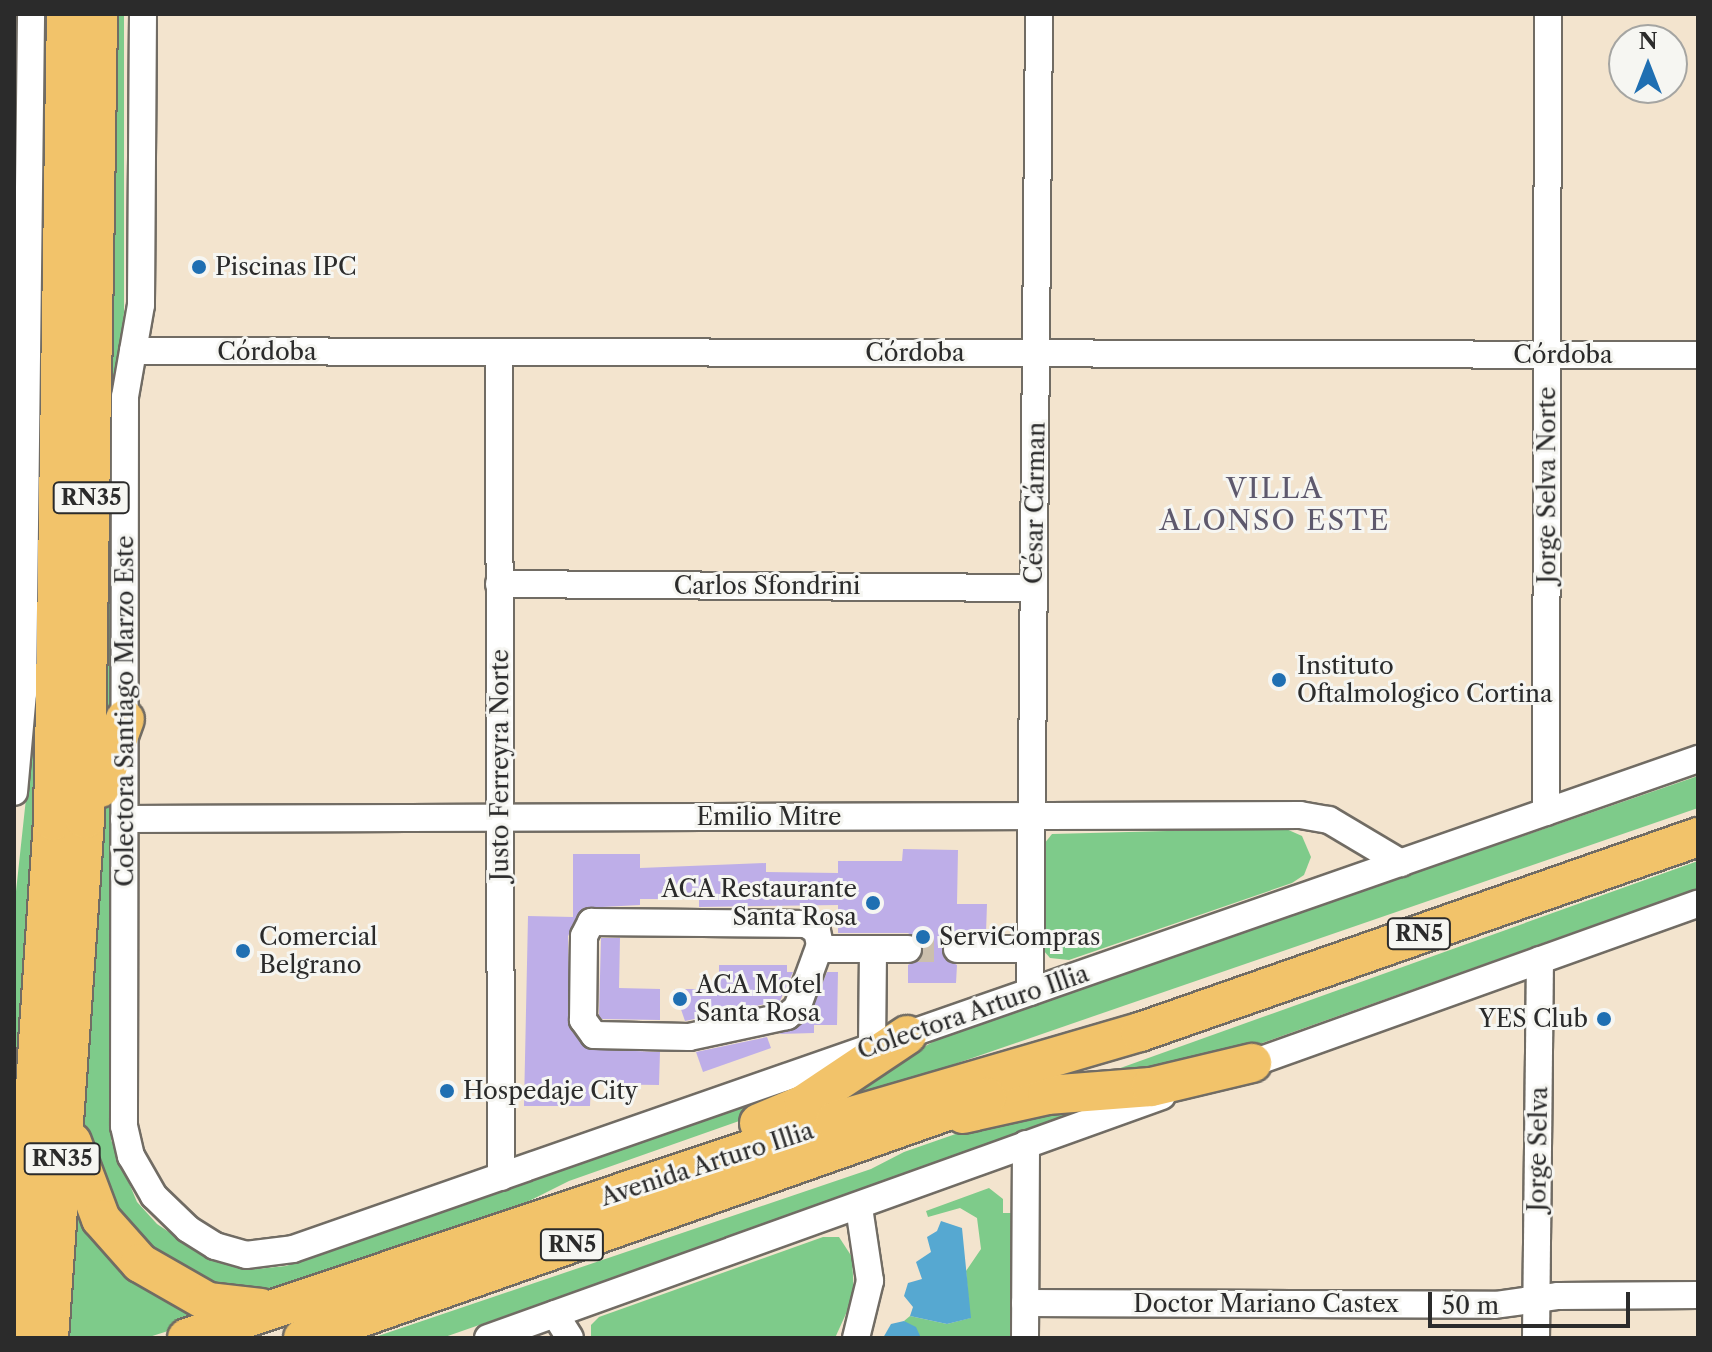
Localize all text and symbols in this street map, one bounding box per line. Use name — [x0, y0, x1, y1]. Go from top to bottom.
north arrow — [1608, 24, 1688, 104]
text: N — [1638, 28, 1658, 55]
place label: Piscinas IPC — [215, 253, 356, 281]
marker: Piscinas IPC — [190, 258, 208, 276]
street label: Córdoba — [217, 338, 317, 366]
street label: Córdoba — [865, 339, 965, 367]
street label: Córdoba — [1513, 341, 1613, 369]
street label: Jorge Selva Norte — [1533, 386, 1561, 584]
street label: César Cárman — [1019, 421, 1051, 585]
district label: VILLA ALONSO ESTE — [1159, 471, 1391, 537]
road number: RN35 — [51, 480, 131, 516]
street label: Colectora Santiago Marzo Este — [111, 535, 139, 887]
street label: Carlos Sfondrini — [674, 572, 860, 600]
street label: Justo Ferreyra Norte — [486, 649, 514, 881]
place label: Instituto Oftalmologico Cortina — [1297, 652, 1553, 708]
marker: Instituto Oftalmologico Cortina — [1268, 669, 1290, 691]
street label: Emilio Mitre — [697, 803, 841, 831]
place label: ACA Restaurante Santa Rosa — [661, 875, 857, 931]
marker: ACA Restaurante Santa Rosa — [864, 894, 882, 912]
road number: RN5 — [1385, 916, 1453, 952]
place label: Comercial Belgrano — [259, 923, 377, 979]
place label: ServiCompras — [939, 923, 1100, 951]
marker: ServiCompras — [914, 928, 932, 946]
marker: Comercial Belgrano — [234, 942, 252, 960]
street label: Colectora Arturo Illia — [853, 959, 1093, 1065]
place label: ACA Motel Santa Rosa — [696, 971, 823, 1027]
marker: ACA Motel Santa Rosa — [671, 990, 689, 1008]
place label: YES Club — [1479, 1005, 1588, 1033]
marker: YES Club — [1595, 1010, 1613, 1028]
place label: Hospedaje City — [463, 1077, 638, 1105]
marker: Hospedaje City — [438, 1082, 456, 1100]
street label: Jorge Selva — [1523, 1086, 1553, 1212]
street label: Avenida Arturo Illia — [596, 1116, 818, 1212]
road number: RN35 — [22, 1141, 102, 1177]
road number: RN5 — [538, 1227, 606, 1263]
scale bar — [1432, 1276, 1634, 1326]
street label: Doctor Mariano Castex — [1133, 1290, 1399, 1318]
text: 50 m — [1442, 1291, 1499, 1320]

